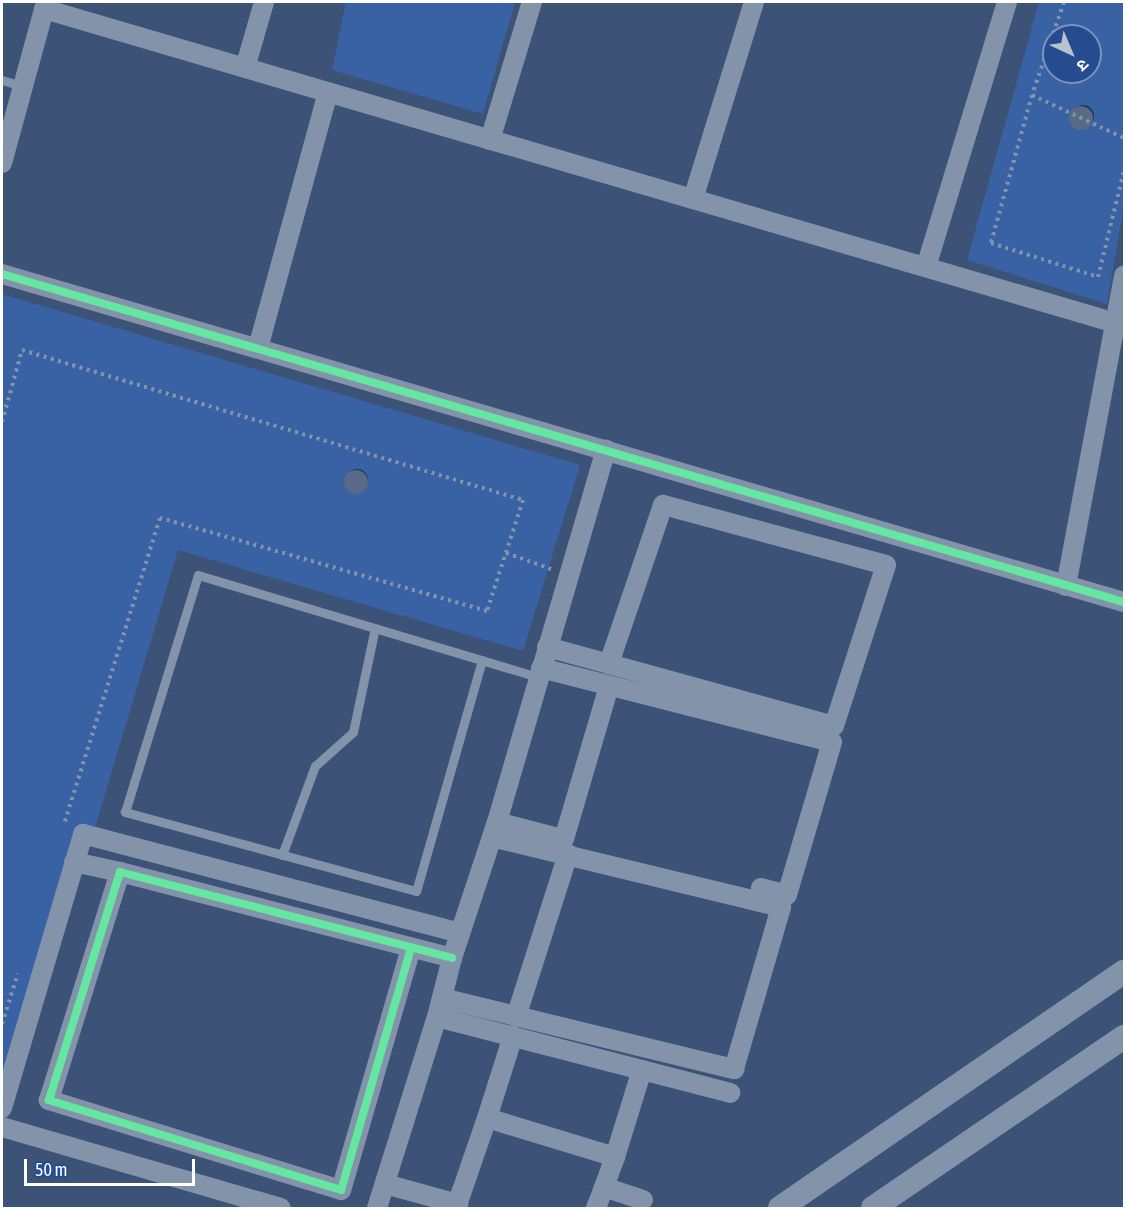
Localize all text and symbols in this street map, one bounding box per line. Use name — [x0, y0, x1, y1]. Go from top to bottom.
north arrow — [1042, 24, 1102, 84]
text: उ — [1073, 56, 1093, 75]
scale bar — [27, 1147, 198, 1185]
text: 50 m — [35, 1159, 67, 1180]

